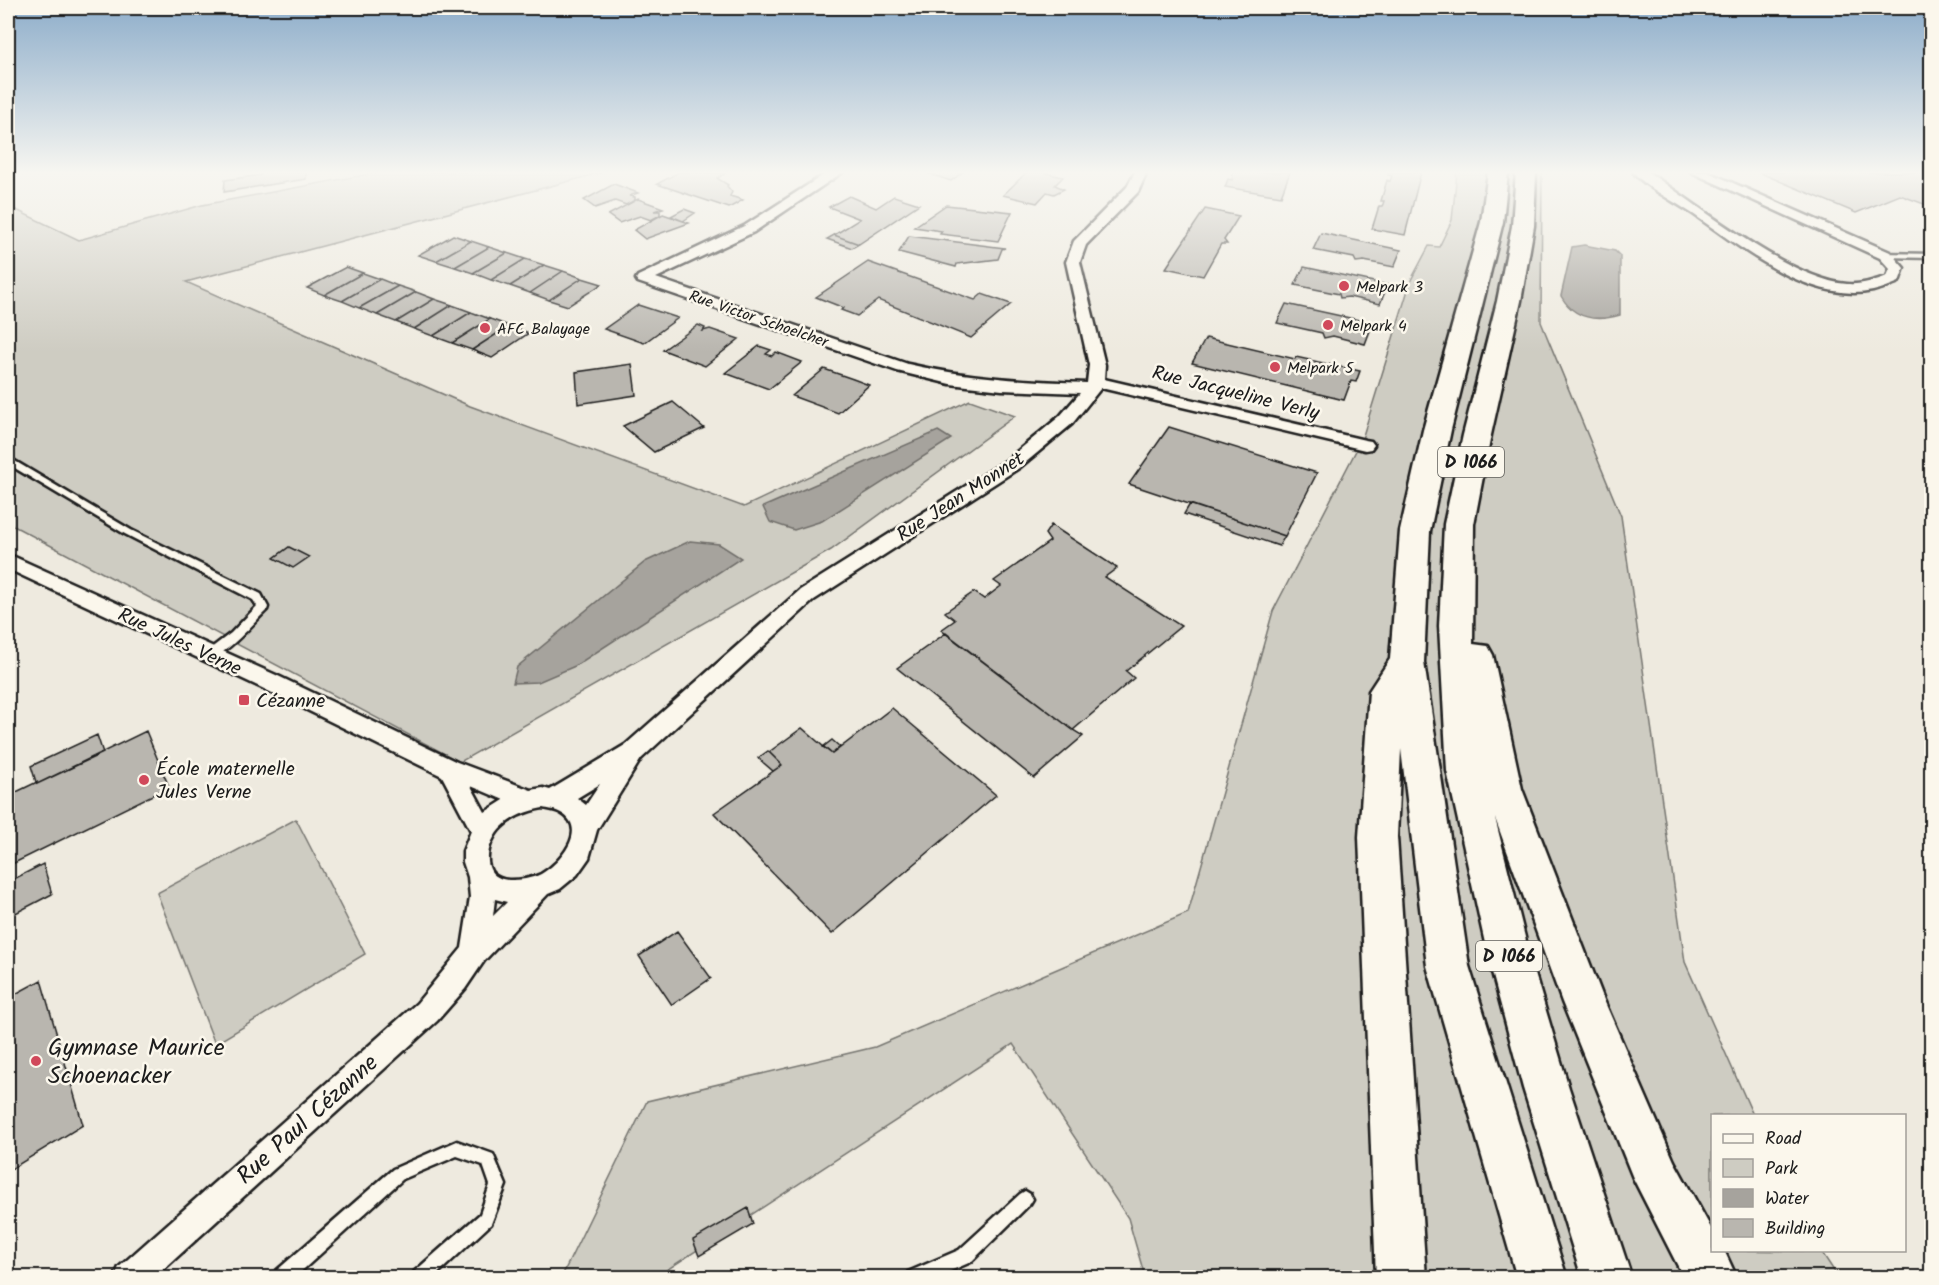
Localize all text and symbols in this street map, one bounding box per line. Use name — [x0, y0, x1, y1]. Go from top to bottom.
place label: Melpark 3 — [1356, 275, 1423, 300]
marker: Melpark 3 — [1337, 279, 1351, 293]
street label: Rue Victor Schoelcher — [685, 284, 833, 356]
place label: Melpark 4 — [1340, 314, 1407, 339]
place label: AFC Balayage — [497, 317, 590, 342]
marker: Melpark 4 — [1321, 318, 1335, 332]
marker: AFC Balayage — [478, 321, 492, 335]
place label: Melpark 5 — [1287, 356, 1355, 381]
street label: Rue Jacqueline Verly — [1148, 358, 1323, 430]
marker: Melpark 5 — [1268, 360, 1282, 374]
street label: Rue Jean Monnet — [890, 444, 1032, 551]
road number: D 1066 — [1438, 447, 1504, 477]
street label: Rue Jules Verne — [112, 600, 246, 686]
place label: Cézanne — [256, 686, 325, 718]
marker: Cézanne — [237, 693, 251, 707]
place label: École maternelle Jules Verne — [156, 754, 295, 809]
marker: École maternelle Jules Verne — [137, 773, 151, 787]
road number: D 1066 — [1476, 941, 1542, 971]
place label: Gymnase Maurice Schoenacker — [48, 1029, 225, 1096]
street label: Rue Paul Cézanne — [228, 1045, 388, 1195]
marker: Gymnase Maurice Schoenacker — [29, 1054, 43, 1068]
legend — [1711, 1114, 1906, 1252]
text: Road — [1765, 1125, 1802, 1154]
text: Park — [1765, 1155, 1798, 1184]
text: Water — [1765, 1185, 1810, 1214]
text: Building — [1765, 1215, 1825, 1244]

